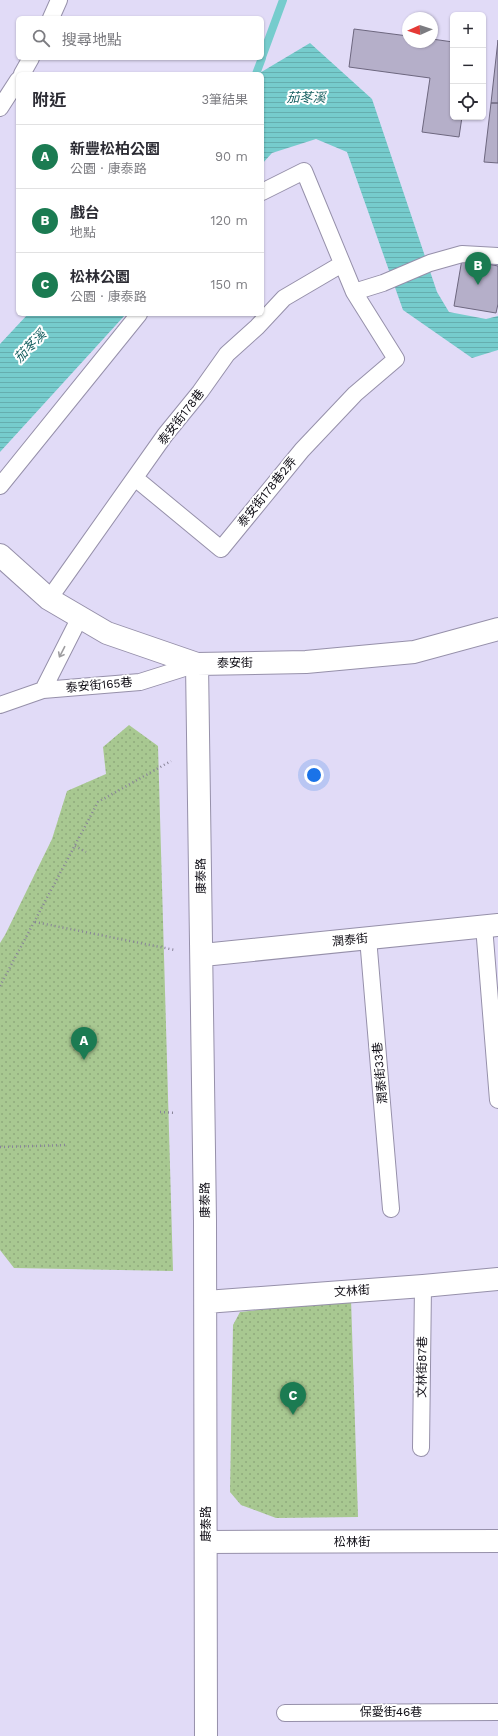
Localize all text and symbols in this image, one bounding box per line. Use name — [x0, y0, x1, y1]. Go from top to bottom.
north arrow — [402, 12, 438, 48]
map controls — [450, 12, 486, 120]
button: + — [450, 12, 486, 48]
search box — [16, 16, 264, 60]
icon: search — [30, 27, 52, 49]
text: 搜尋地點 — [62, 31, 122, 49]
button: − — [450, 48, 486, 84]
button: locate — [450, 84, 486, 120]
text: 附近 — [32, 90, 66, 110]
water label: 茄苳溪 — [286, 90, 327, 105]
text: 3筆結果 — [201, 92, 248, 107]
text: 新豐松柏公園 — [70, 140, 160, 158]
text: A — [41, 149, 49, 164]
text: 90 m — [215, 149, 248, 164]
text: 公園 · 康泰路 — [70, 161, 147, 176]
text: 戲台 — [70, 204, 100, 222]
text: B — [41, 213, 49, 228]
text: 120 m — [210, 213, 248, 228]
text: 地點 — [70, 225, 96, 240]
pin: B — [465, 252, 491, 285]
text: 松林公園 — [70, 268, 130, 286]
text: C — [41, 277, 49, 292]
text: 150 m — [210, 277, 248, 292]
text: 公園 · 康泰路 — [70, 289, 147, 304]
water label: 茄苳溪 — [11, 325, 50, 365]
street label: 泰安街178巷 — [155, 386, 207, 448]
street label: 泰安街178巷2弄 — [235, 454, 299, 530]
one-way arrow — [58, 646, 65, 658]
street label: 泰安街 — [217, 656, 253, 670]
street label: 泰安街165巷 — [65, 675, 133, 695]
your location — [304, 765, 324, 785]
street label: 康泰路 — [194, 858, 208, 894]
street label: 潤泰街 — [331, 931, 369, 949]
pin: A — [71, 1027, 97, 1060]
street label: 潤泰街33巷 — [370, 1042, 390, 1104]
street label: 康泰路 — [198, 1182, 212, 1218]
street label: 文林街 — [334, 1283, 370, 1299]
street label: 文林街87巷 — [414, 1336, 430, 1398]
pin: C — [280, 1382, 306, 1415]
street label: 康泰路 — [199, 1506, 213, 1542]
street label: 松林街 — [334, 1535, 370, 1549]
street label: 保愛街46巷 — [360, 1705, 422, 1719]

